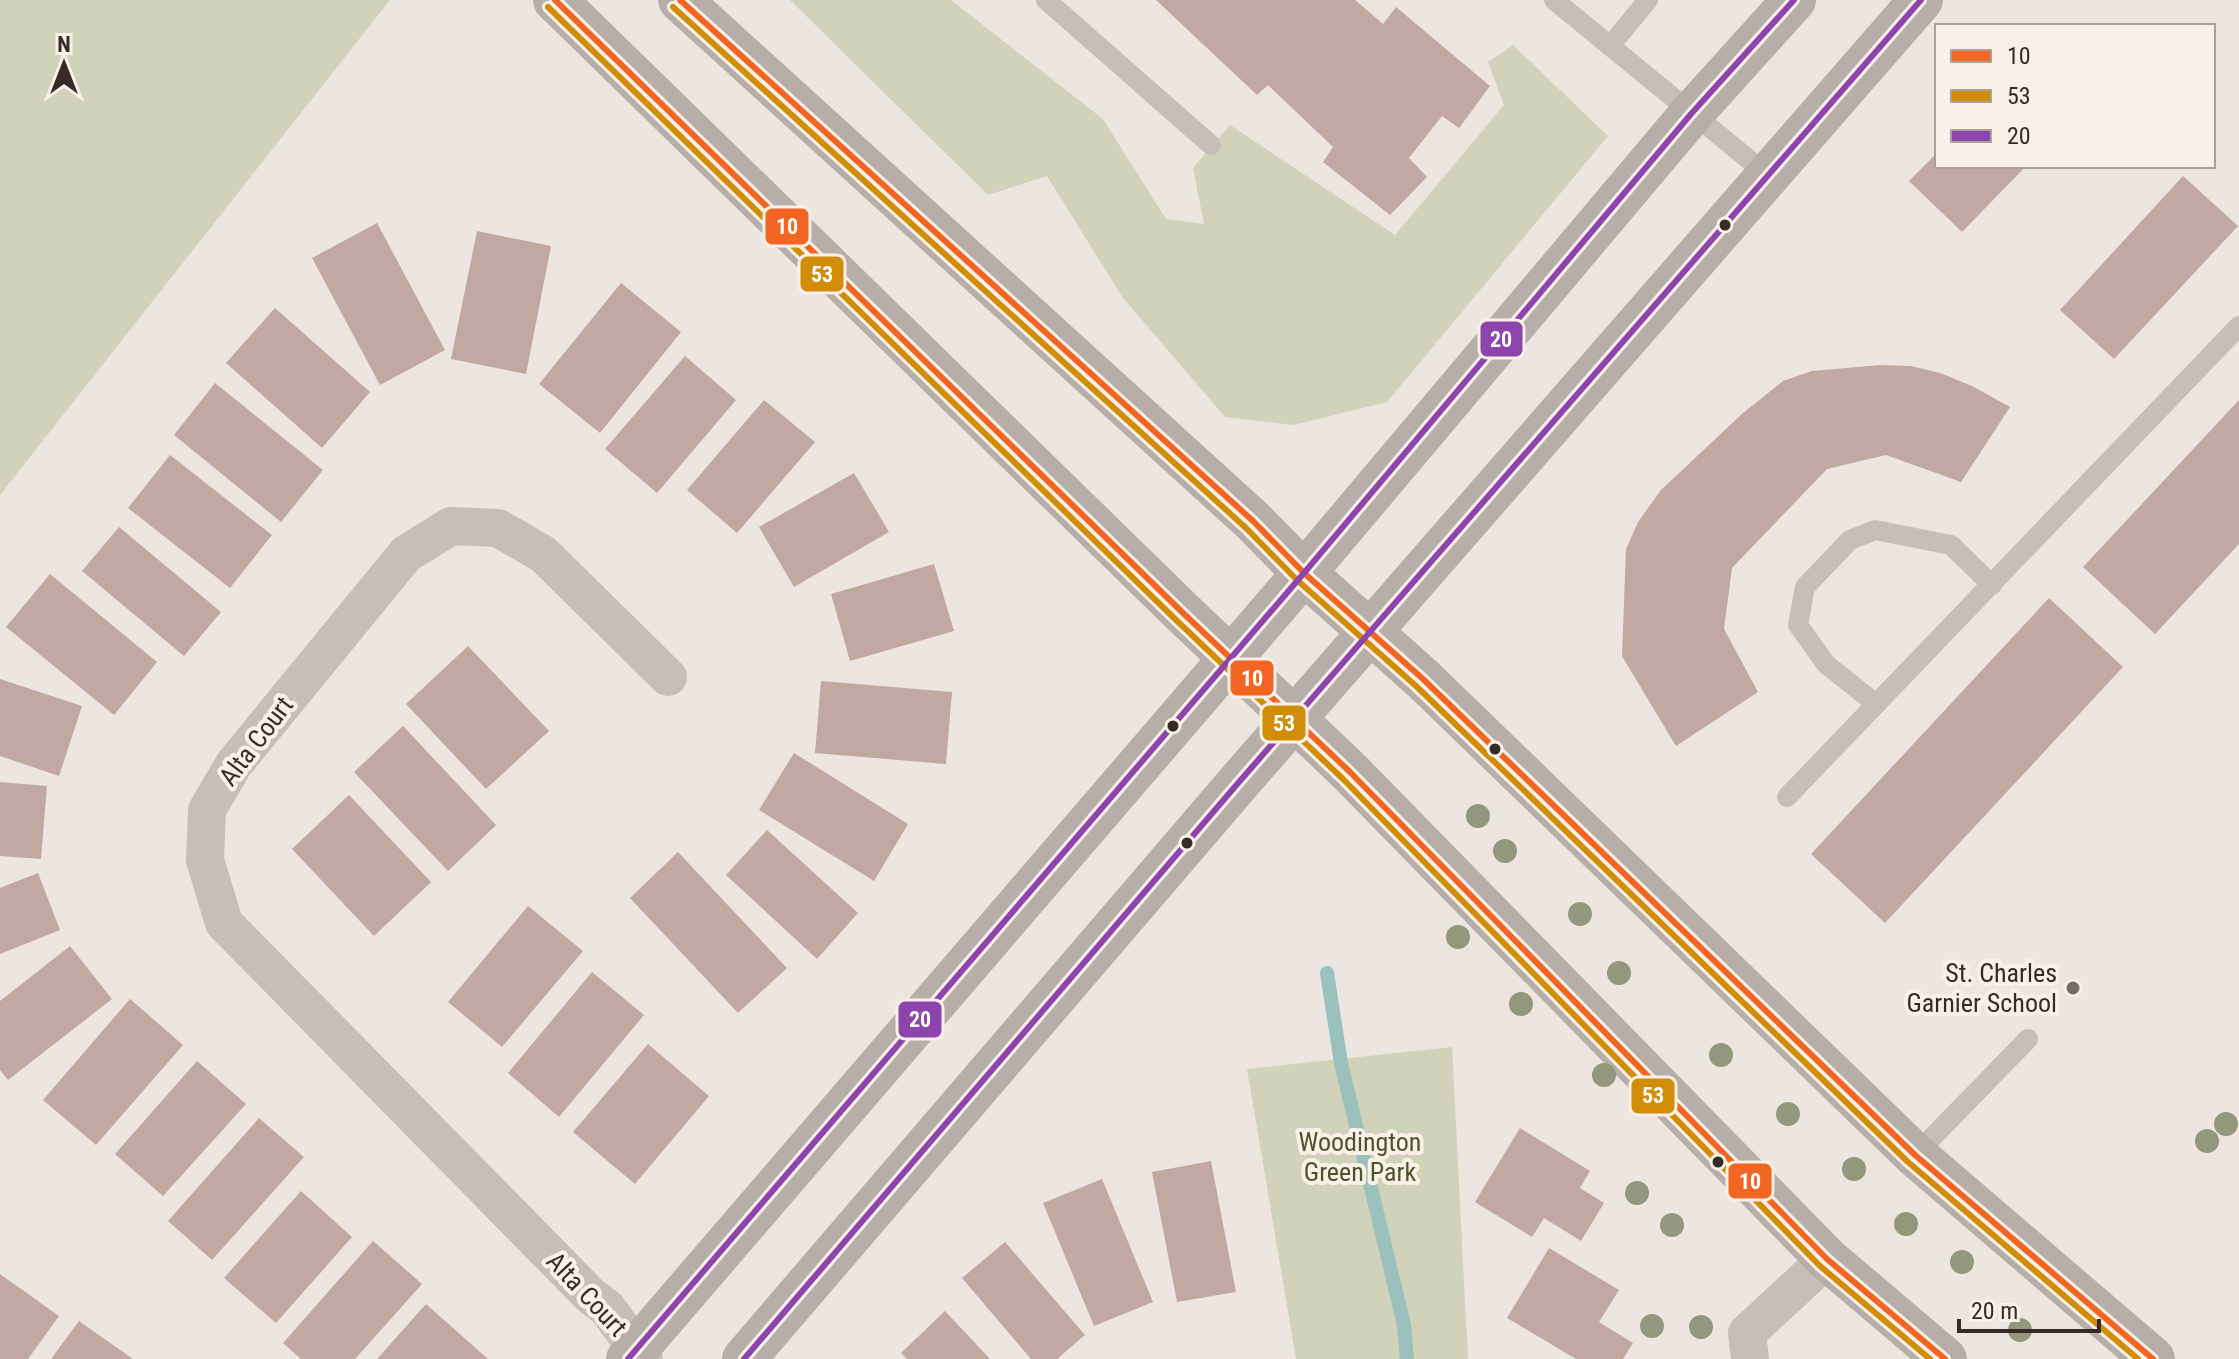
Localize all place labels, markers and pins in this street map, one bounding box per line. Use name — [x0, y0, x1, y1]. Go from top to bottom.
unlabelled marker — [1717, 217, 1733, 233]
unlabelled marker — [1165, 718, 1181, 734]
unlabelled marker — [1487, 741, 1503, 757]
unlabelled marker — [1179, 835, 1195, 851]
place label: St. Charles Garnier School — [1907, 958, 2057, 1018]
marker: St. Charles Garnier School — [2064, 979, 2082, 997]
unlabelled marker — [1710, 1154, 1726, 1170]

